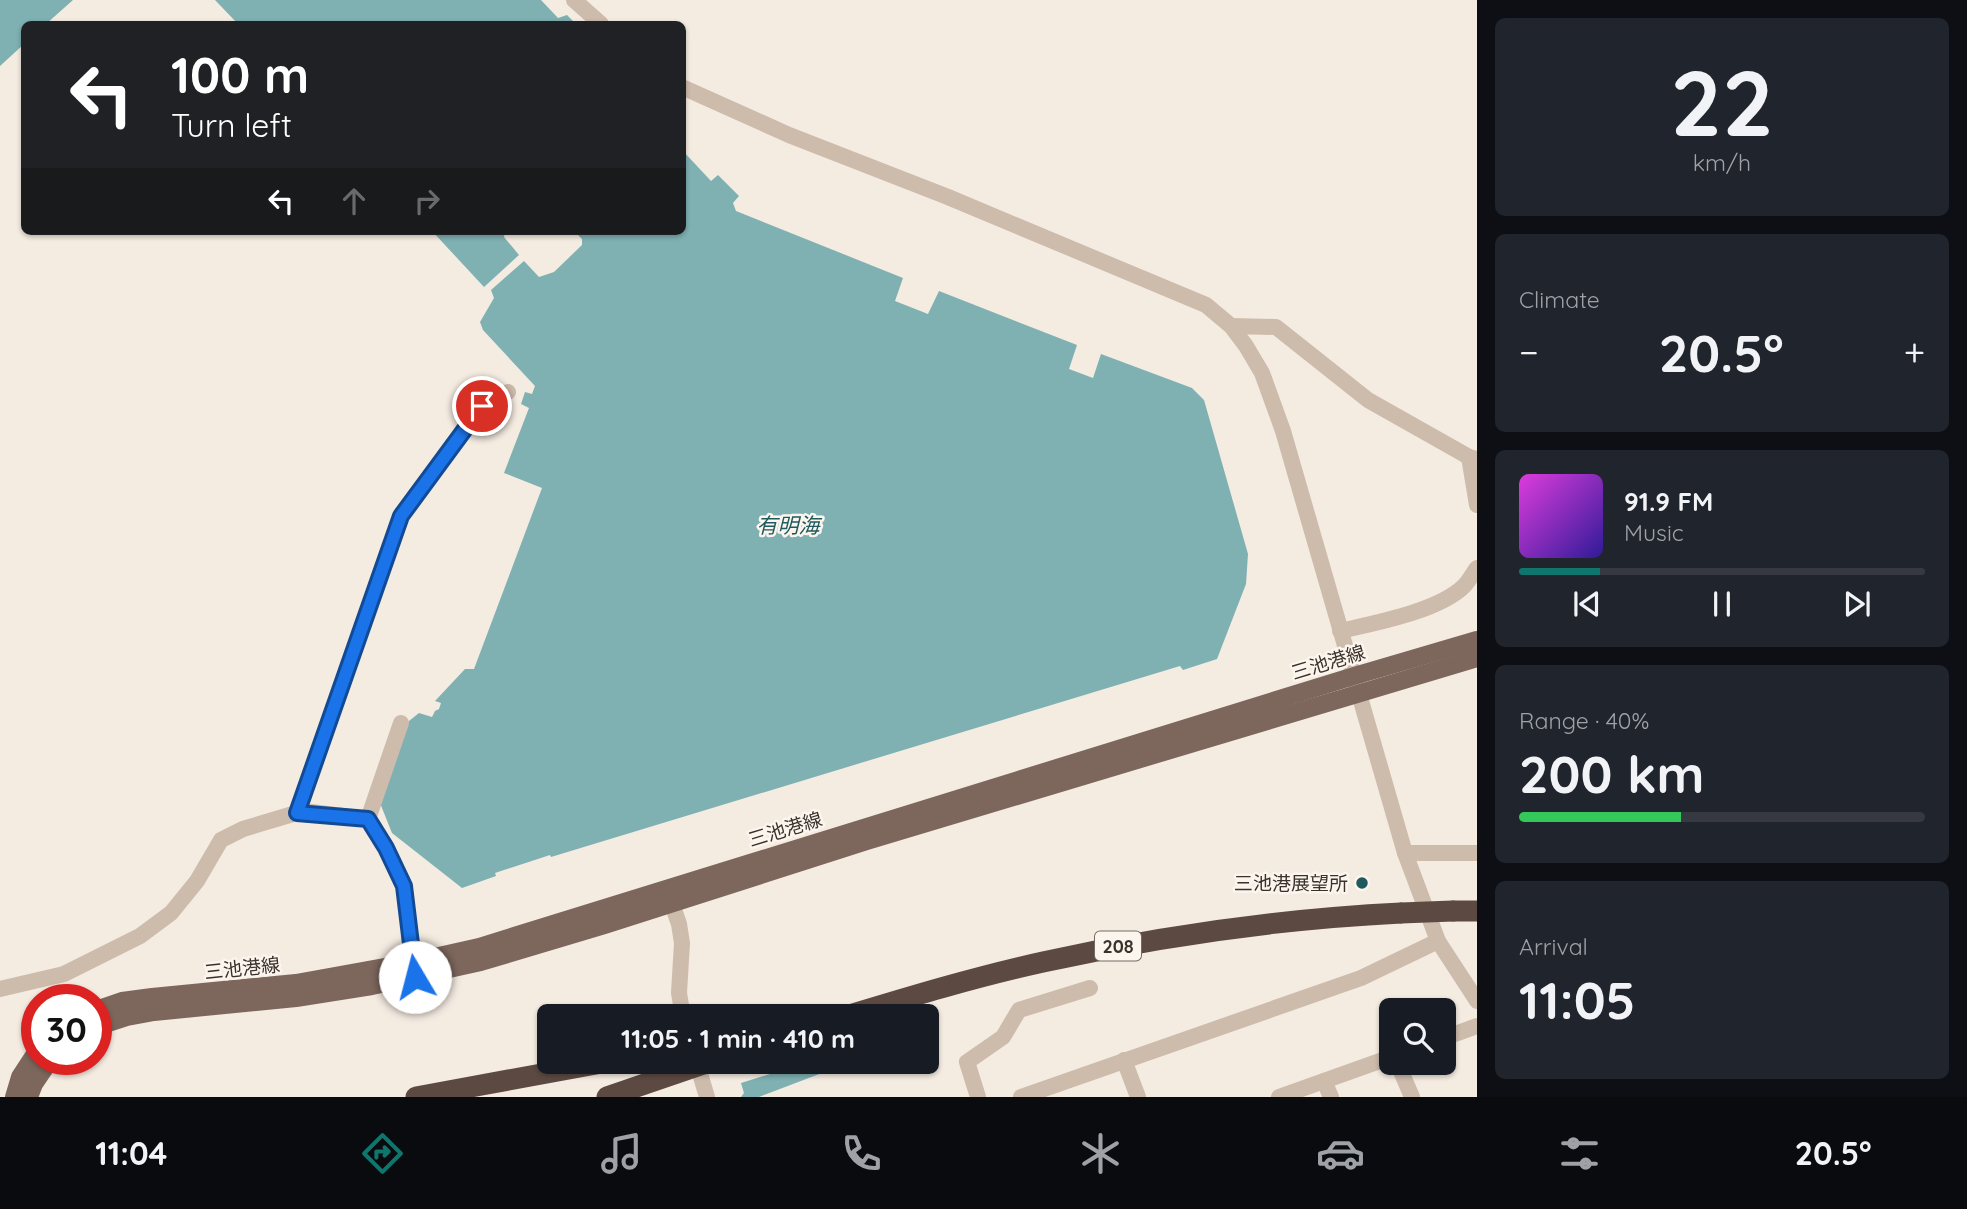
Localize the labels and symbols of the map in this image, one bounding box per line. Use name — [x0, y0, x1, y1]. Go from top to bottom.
pin — [452, 376, 512, 436]
water label: 有明海 — [757, 512, 822, 538]
street label: 三池港線 — [1288, 639, 1368, 685]
street label: 三池港線 — [745, 806, 825, 852]
place label: 三池港展望所 — [1234, 871, 1348, 895]
marker: 三池港展望所 — [1354, 875, 1370, 891]
road number: 208 — [1095, 931, 1141, 960]
position arrow — [378, 940, 452, 1014]
street label: 三池港線 — [203, 952, 281, 984]
speed limit sign: 30 — [21, 984, 112, 1075]

